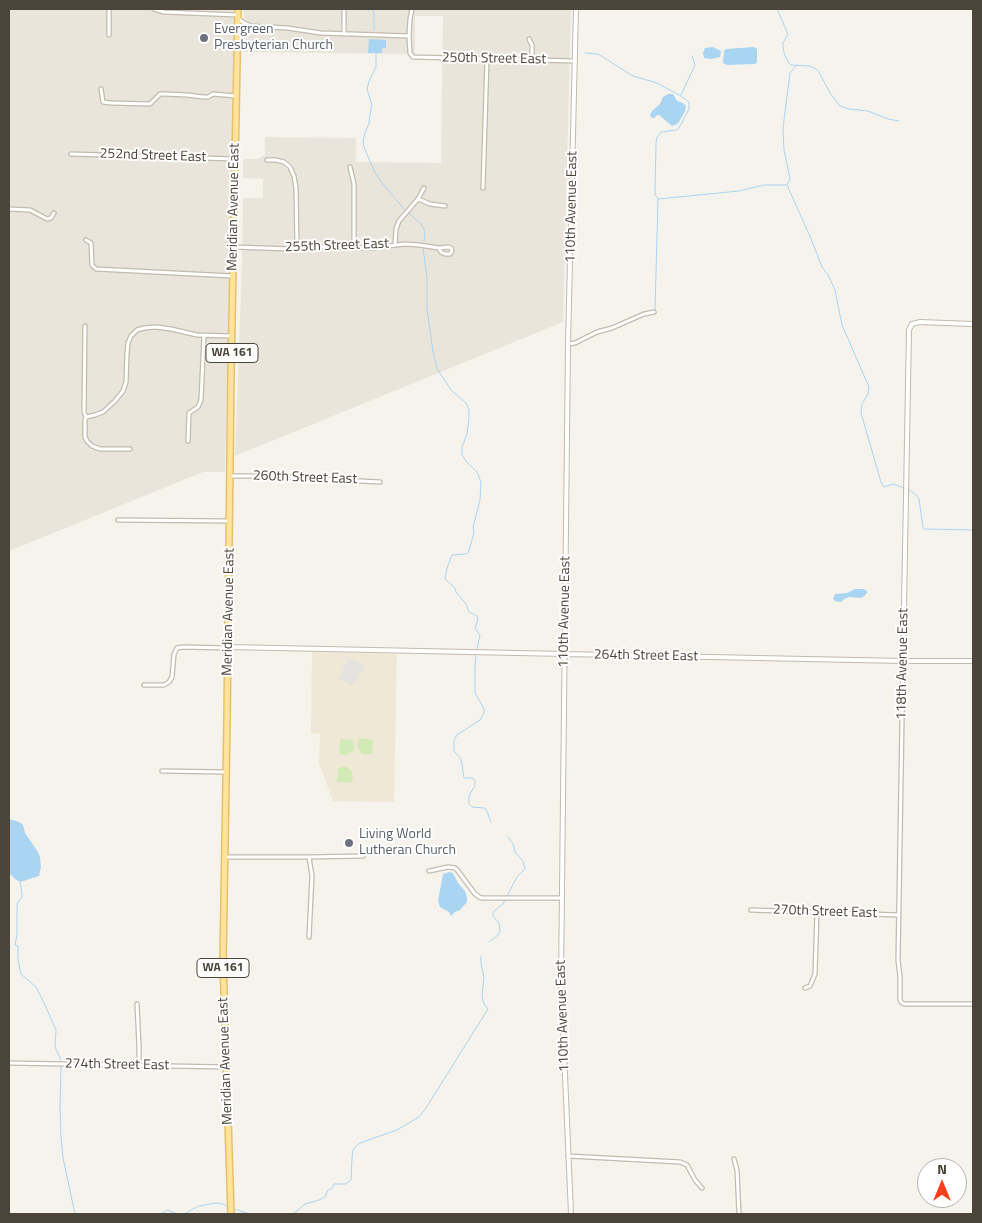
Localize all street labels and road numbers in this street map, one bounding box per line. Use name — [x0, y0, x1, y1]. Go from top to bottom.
street label: 250th Street East — [442, 50, 546, 68]
street label: Meridian Avenue East — [224, 143, 244, 271]
street label: 252nd Street East — [99, 146, 207, 166]
street label: 110th Avenue East — [563, 151, 581, 263]
street label: 255th Street East — [285, 236, 389, 256]
road number: WA 161 — [206, 343, 258, 362]
street label: 260th Street East — [253, 468, 357, 488]
street label: Meridian Avenue East — [219, 548, 239, 676]
street label: 110th Avenue East — [556, 556, 574, 668]
street label: 118th Avenue East — [894, 608, 912, 720]
street label: 264th Street East — [594, 647, 698, 665]
street label: 270th Street East — [773, 902, 877, 922]
road number: WA 161 — [197, 958, 249, 978]
street label: 110th Avenue East — [553, 960, 573, 1072]
street label: Meridian Avenue East — [215, 997, 237, 1125]
street label: 274th Street East — [65, 1056, 169, 1074]

